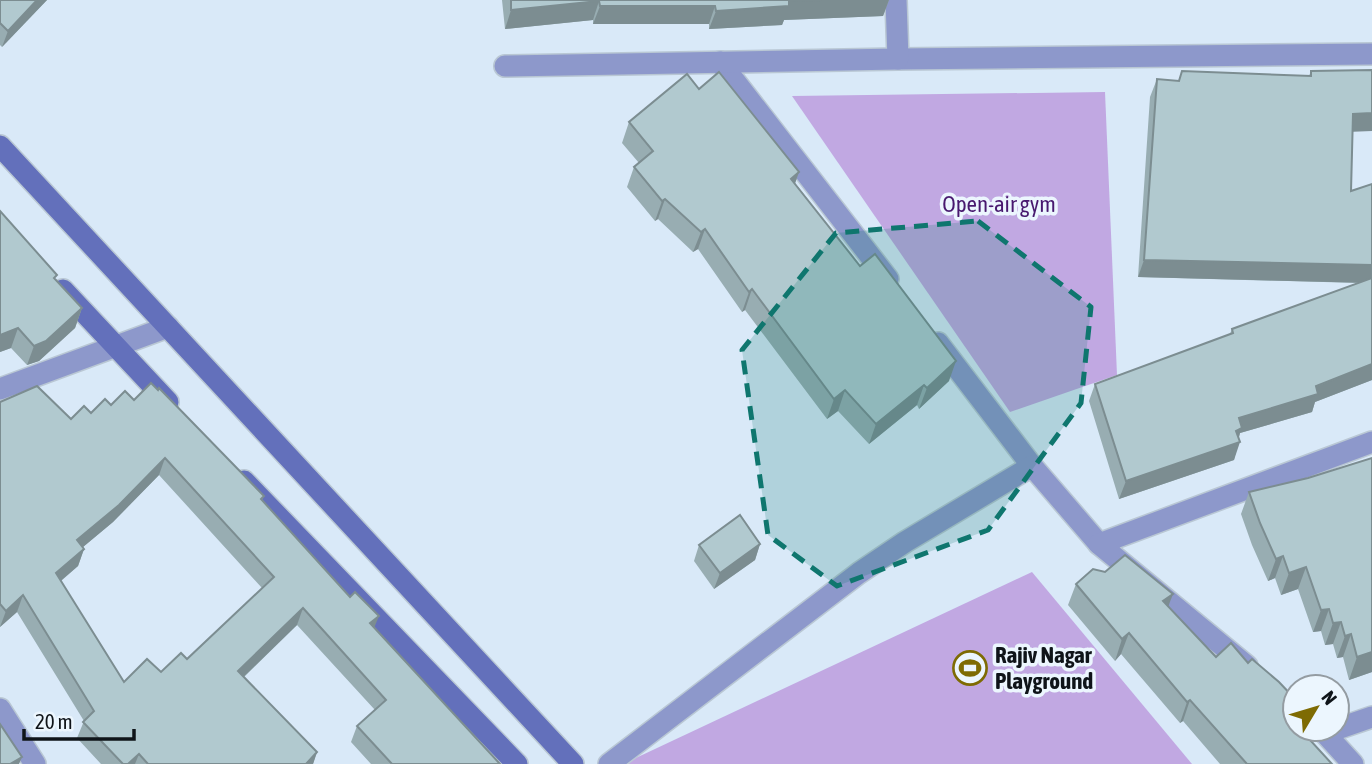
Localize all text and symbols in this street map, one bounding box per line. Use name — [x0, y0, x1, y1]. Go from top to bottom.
park label: Open-air gym — [942, 191, 1056, 217]
place label: Rajiv Nagar Playground — [995, 642, 1093, 694]
sports icon: Rajiv Nagar Playground — [951, 649, 989, 687]
north arrow — [1281, 673, 1351, 743]
text: N — [1317, 686, 1342, 709]
scale bar — [24, 698, 135, 742]
text: 20 m — [35, 709, 73, 733]

